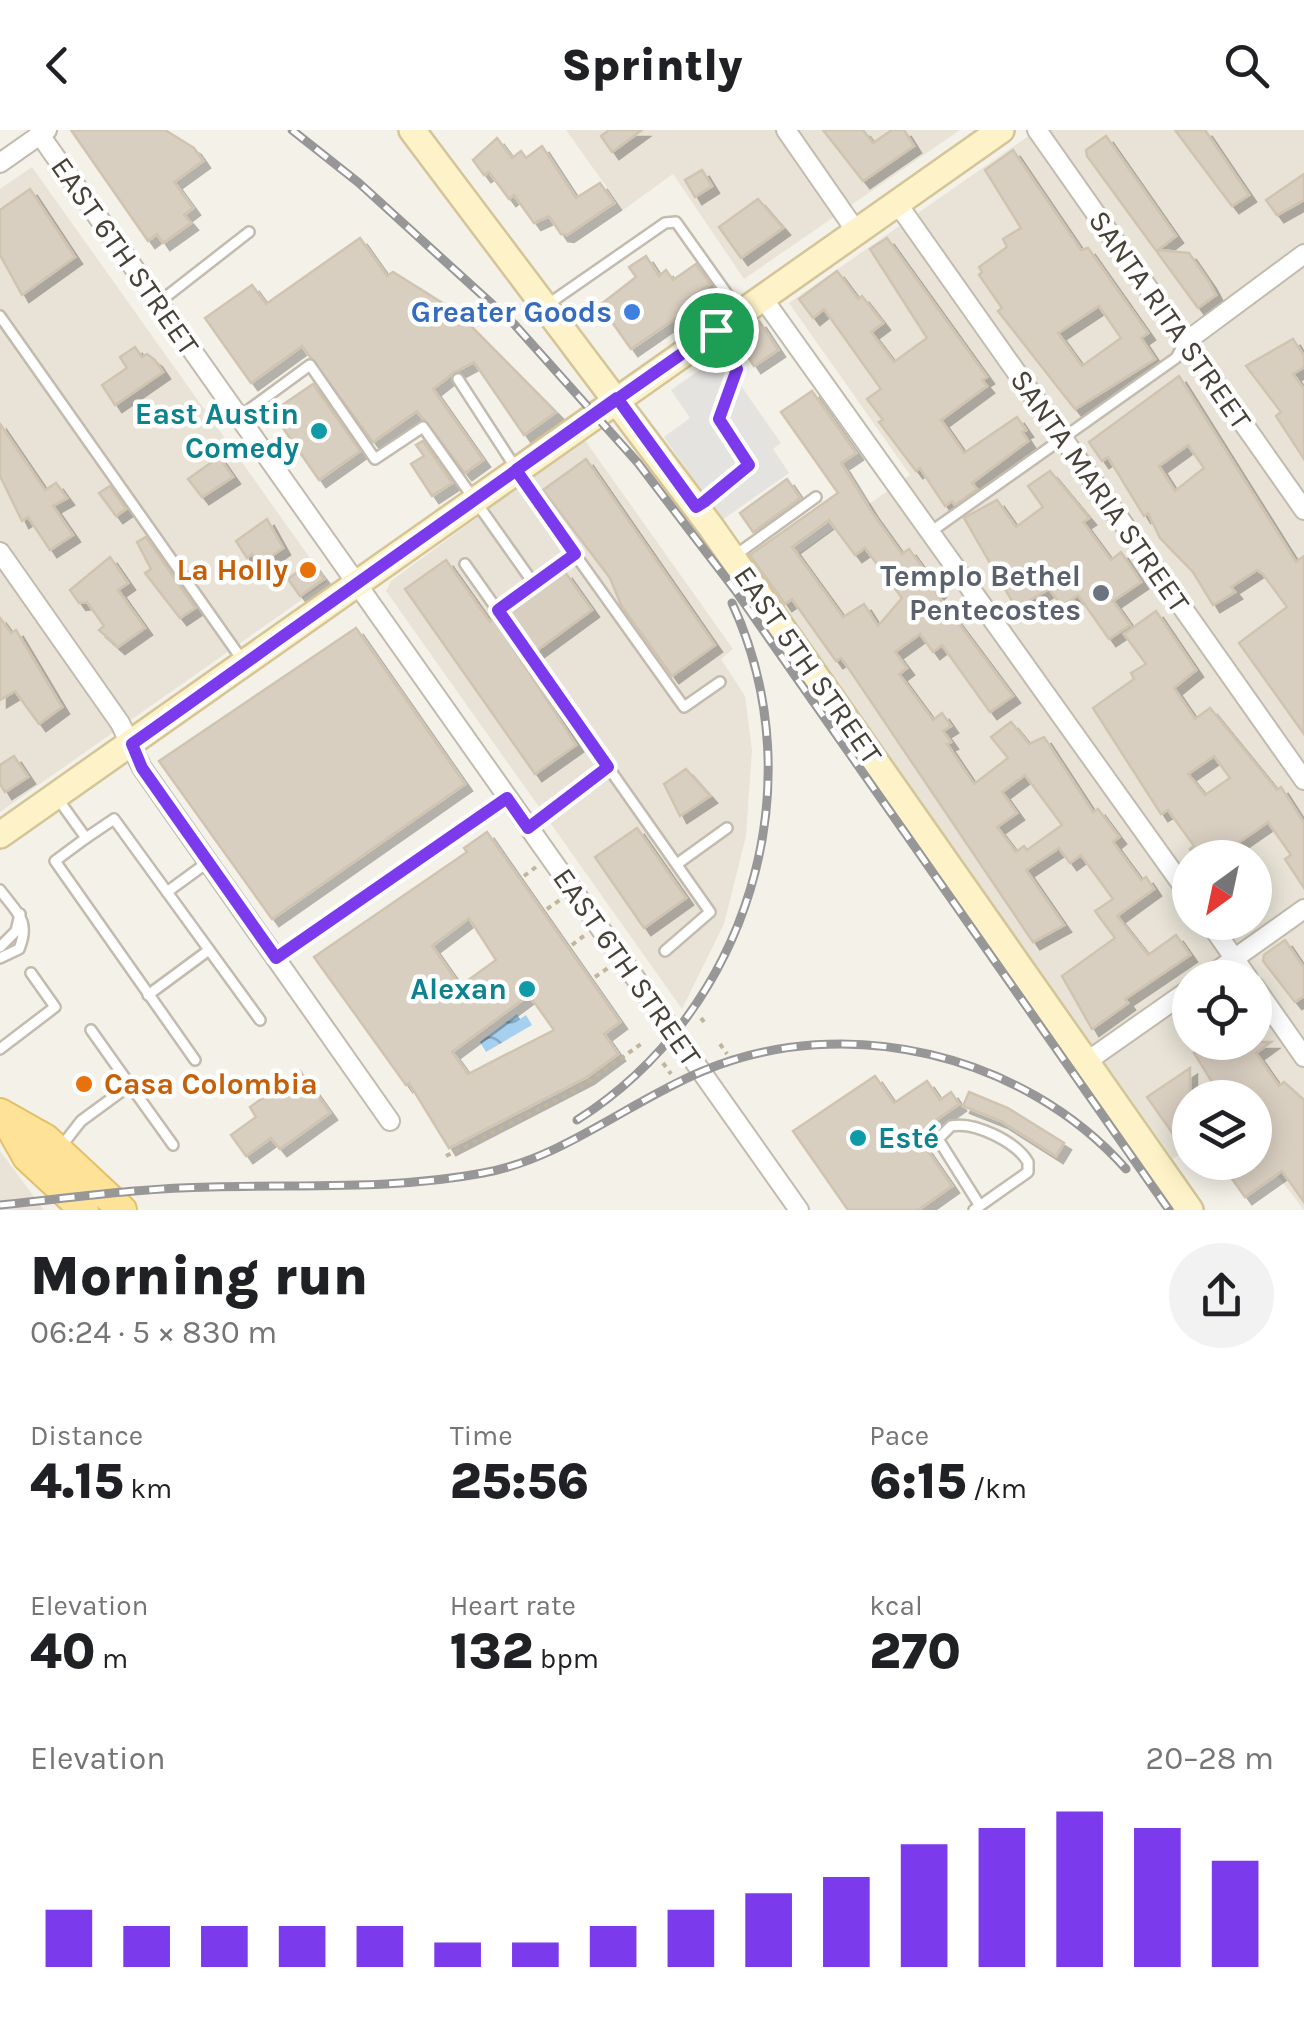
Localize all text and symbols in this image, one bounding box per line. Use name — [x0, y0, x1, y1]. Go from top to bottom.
icon: back — [30, 38, 85, 93]
icon: search — [1219, 38, 1274, 93]
text: Sprintly — [561, 39, 743, 91]
street label: EAST 6TH STREET — [43, 150, 207, 362]
street label: SANTA RITA STREET — [1081, 204, 1259, 436]
pin — [674, 288, 759, 373]
place label: Greater Goods — [411, 294, 612, 330]
marker: Greater Goods — [621, 301, 643, 323]
icon: arrive — [689, 303, 744, 358]
street label: SANTA MARIA STREET — [1003, 363, 1197, 619]
place label: East Austin Comedy — [135, 396, 299, 466]
marker: East Austin Comedy — [308, 420, 330, 442]
place label: La Holly — [177, 552, 288, 588]
place label: Templo Bethel Pentecostes — [880, 558, 1081, 628]
marker: La Holly — [297, 559, 319, 581]
street label: EAST 5TH STREET — [726, 559, 890, 771]
marker: Templo Bethel Pentecostes — [1090, 582, 1112, 604]
north arrow — [1172, 840, 1272, 940]
map controls — [1172, 840, 1272, 1180]
street label: EAST 6TH STREET — [545, 861, 709, 1073]
button: locate — [1172, 960, 1272, 1060]
place label: Alexan — [410, 971, 507, 1007]
marker: Alexan — [516, 978, 538, 1000]
place label: Casa Colombia — [104, 1066, 318, 1102]
marker: Casa Colombia — [73, 1073, 95, 1095]
button: layers — [1172, 1080, 1272, 1180]
place label: Esté — [878, 1120, 939, 1156]
marker: Esté — [847, 1127, 869, 1149]
button: share — [1169, 1243, 1274, 1348]
text: Morning run — [30, 1244, 368, 1308]
text: 06:24 · 5 × 830 m — [30, 1314, 277, 1351]
text: Distance — [30, 1419, 143, 1452]
text: Time — [450, 1419, 513, 1452]
text: Pace — [869, 1419, 929, 1452]
text: 4.15 — [30, 1452, 124, 1511]
text: 25:56 — [450, 1452, 589, 1511]
text: 6:15 — [869, 1452, 966, 1511]
text: km — [124, 1472, 172, 1505]
text: /km — [966, 1472, 1027, 1505]
text: Elevation — [30, 1589, 149, 1622]
text: Heart rate — [450, 1589, 576, 1622]
text: kcal — [869, 1589, 923, 1622]
text: 40 — [30, 1622, 95, 1681]
text: 132 — [450, 1622, 533, 1681]
text: 270 — [869, 1622, 961, 1681]
text: m — [95, 1642, 128, 1675]
text: bpm — [533, 1642, 599, 1675]
text: Elevation — [30, 1740, 165, 1777]
text: 20–28 m — [1146, 1740, 1274, 1777]

